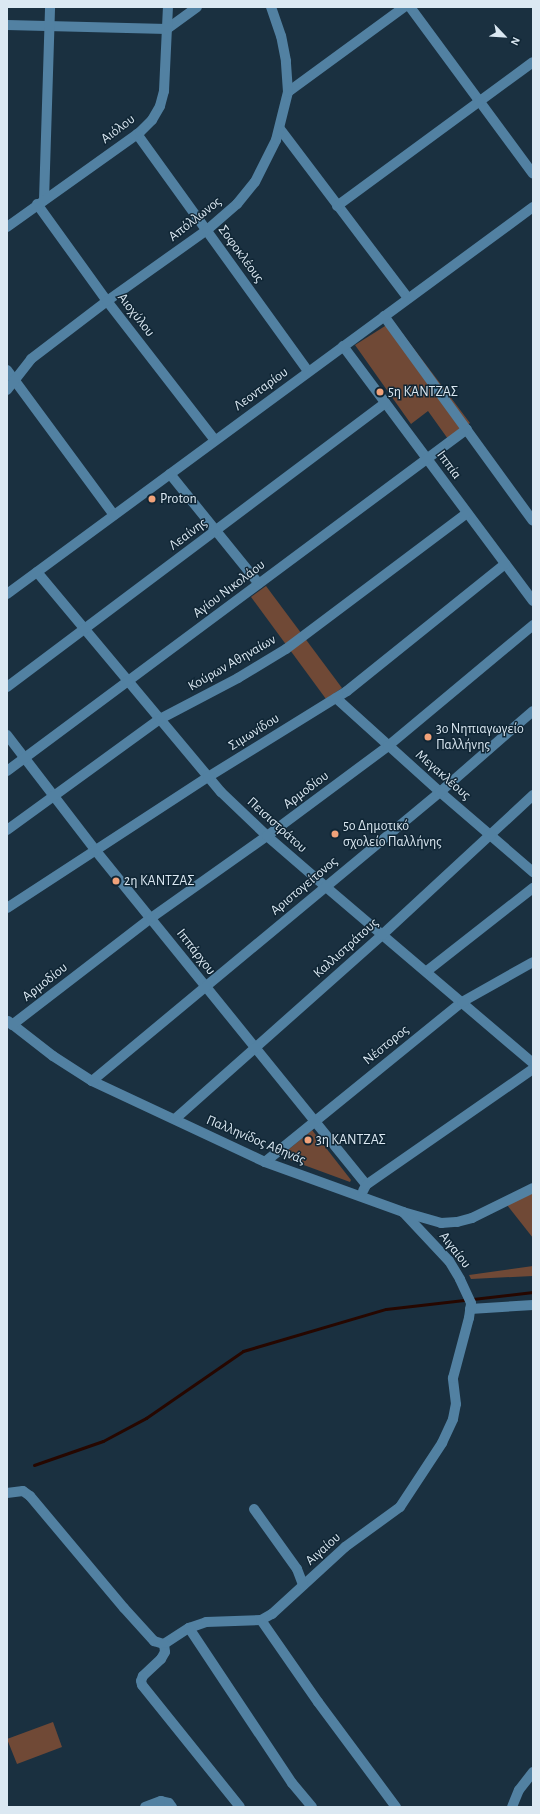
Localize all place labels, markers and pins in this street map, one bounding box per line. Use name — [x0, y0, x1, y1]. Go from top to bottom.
place label: 5η ΚΑΝΤΖΑΣ — [388, 384, 458, 400]
marker: 5η ΚΑΝΤΖΑΣ — [375, 387, 385, 397]
place label: Proton — [160, 491, 197, 507]
marker: Proton — [147, 494, 157, 504]
place label: 3ο Νηπιαγωγείο Παλλήνης — [436, 721, 524, 754]
marker: 3ο Νηπιαγωγείο Παλλήνης — [423, 732, 433, 742]
place label: 5o Δημοτικό σχολείο Παλλήνης — [343, 818, 442, 850]
marker: 5o Δημοτικό σχολείο Παλλήνης — [330, 829, 340, 839]
place label: 2η ΚΑΝΤΖΑΣ — [124, 873, 194, 889]
marker: 2η ΚΑΝΤΖΑΣ — [111, 876, 121, 886]
place label: 3η ΚΑΝΤΖΑΣ — [316, 1132, 386, 1148]
marker: 3η ΚΑΝΤΖΑΣ — [303, 1135, 313, 1145]

